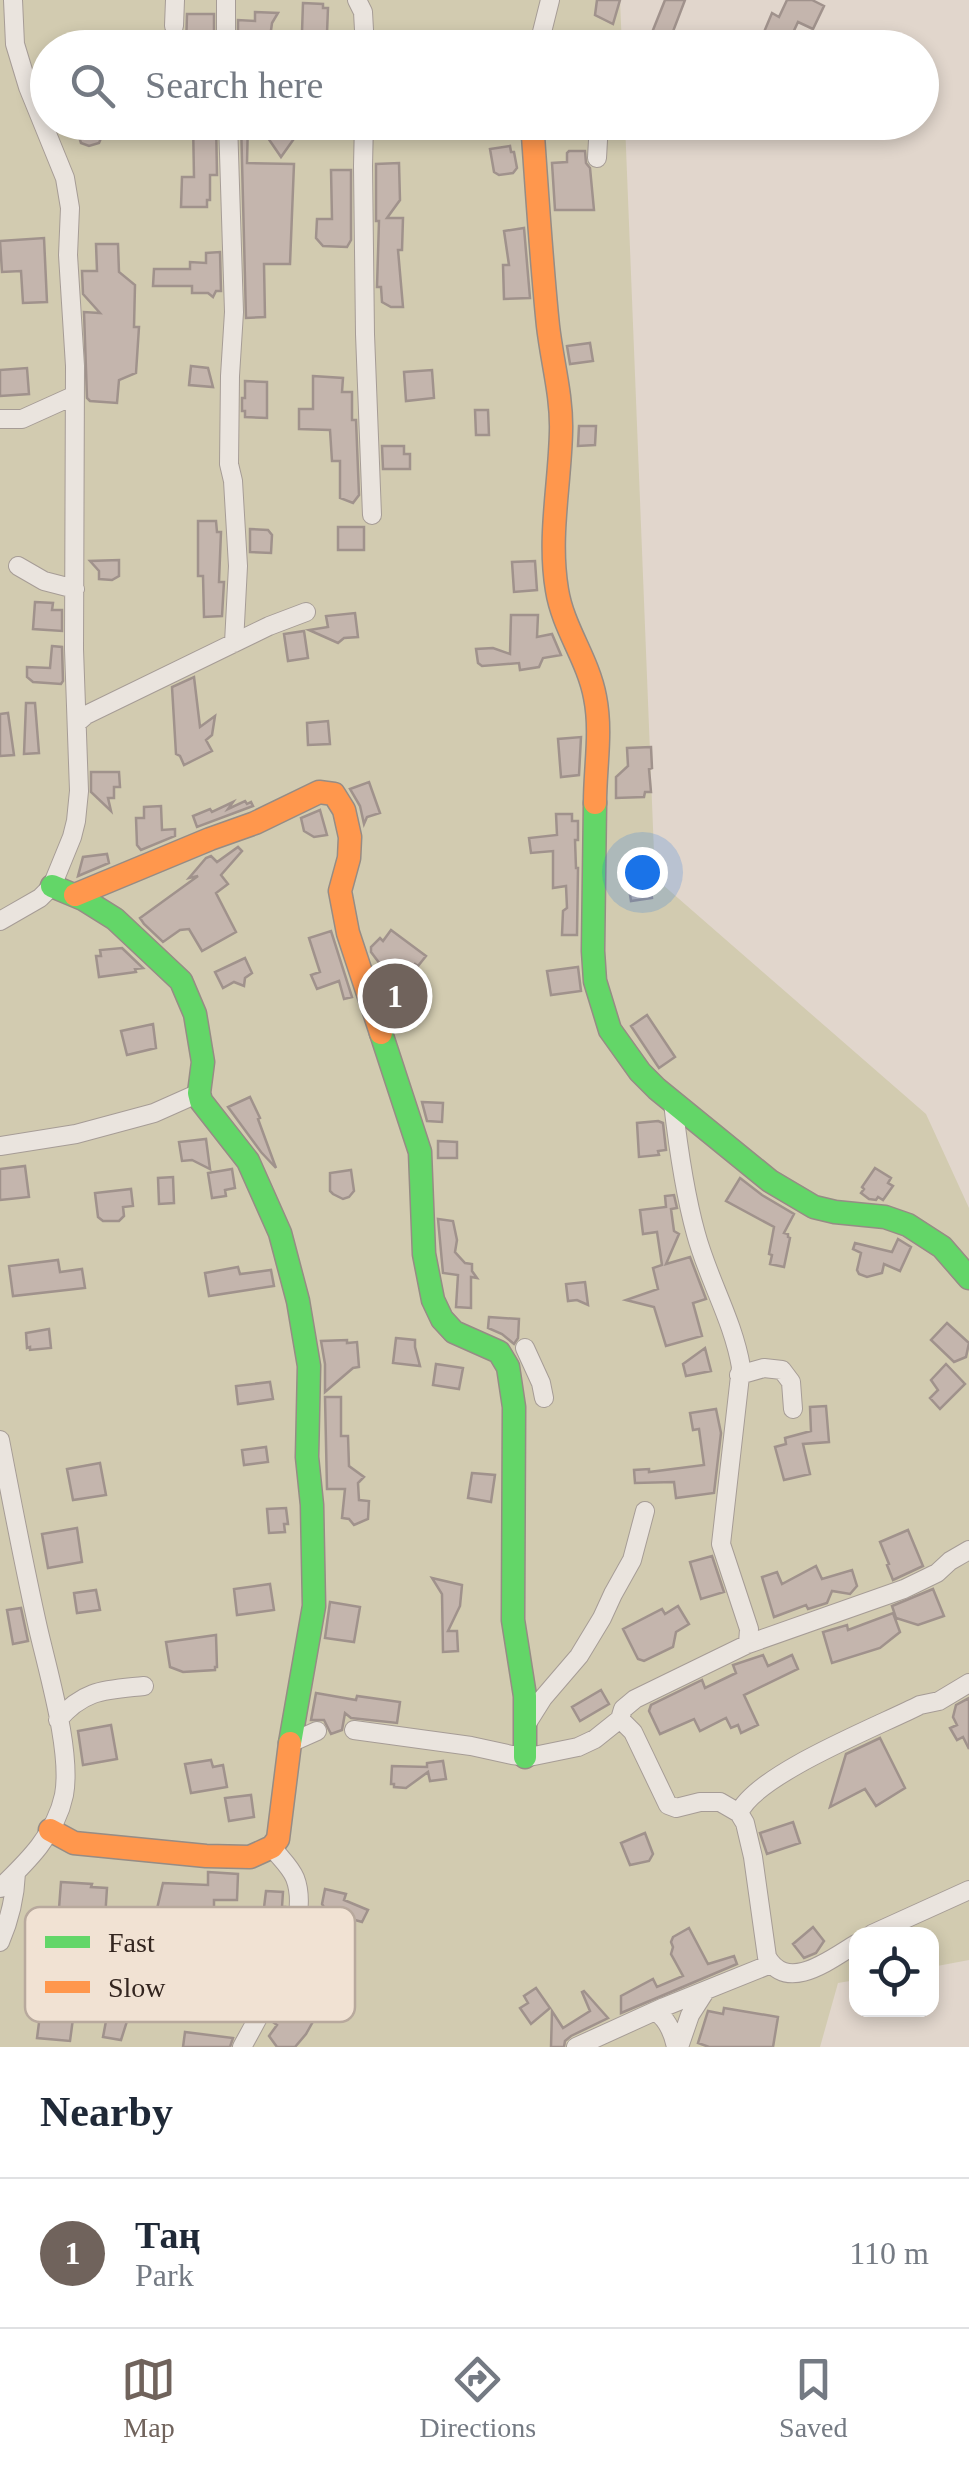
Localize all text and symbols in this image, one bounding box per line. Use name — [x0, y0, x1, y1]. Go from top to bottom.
search box — [30, 30, 939, 140]
icon: search — [65, 58, 120, 113]
text: Search here — [145, 64, 323, 106]
your location — [617, 847, 668, 898]
pin: 1 — [362, 958, 428, 1034]
legend — [25, 1907, 355, 2022]
text: Fast — [108, 1927, 155, 1958]
map controls — [849, 1927, 939, 2017]
button: locate — [849, 1927, 939, 2017]
text: Slow — [108, 1972, 166, 2003]
text: Nearby — [40, 2089, 173, 2135]
text: Таң — [135, 2214, 200, 2256]
text: 1 — [65, 2235, 81, 2271]
text: 110 m — [849, 2235, 929, 2271]
text: Park — [135, 2257, 194, 2293]
tab: Map — [121, 2352, 176, 2444]
tab: Directions — [419, 2352, 536, 2444]
tab: Saved — [779, 2352, 848, 2444]

